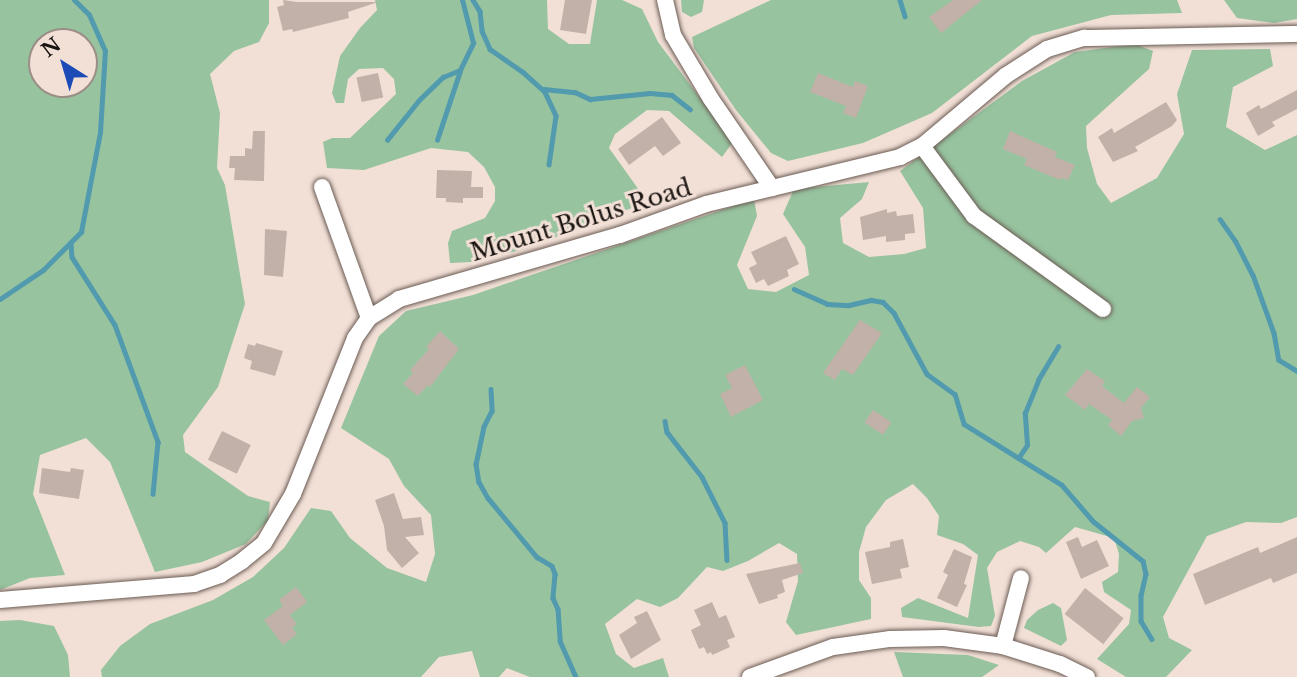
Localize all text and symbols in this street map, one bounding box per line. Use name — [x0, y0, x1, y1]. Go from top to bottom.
north arrow — [28, 28, 98, 98]
text: N — [37, 33, 65, 62]
street label: Mount Bolus Road — [467, 173, 695, 267]

